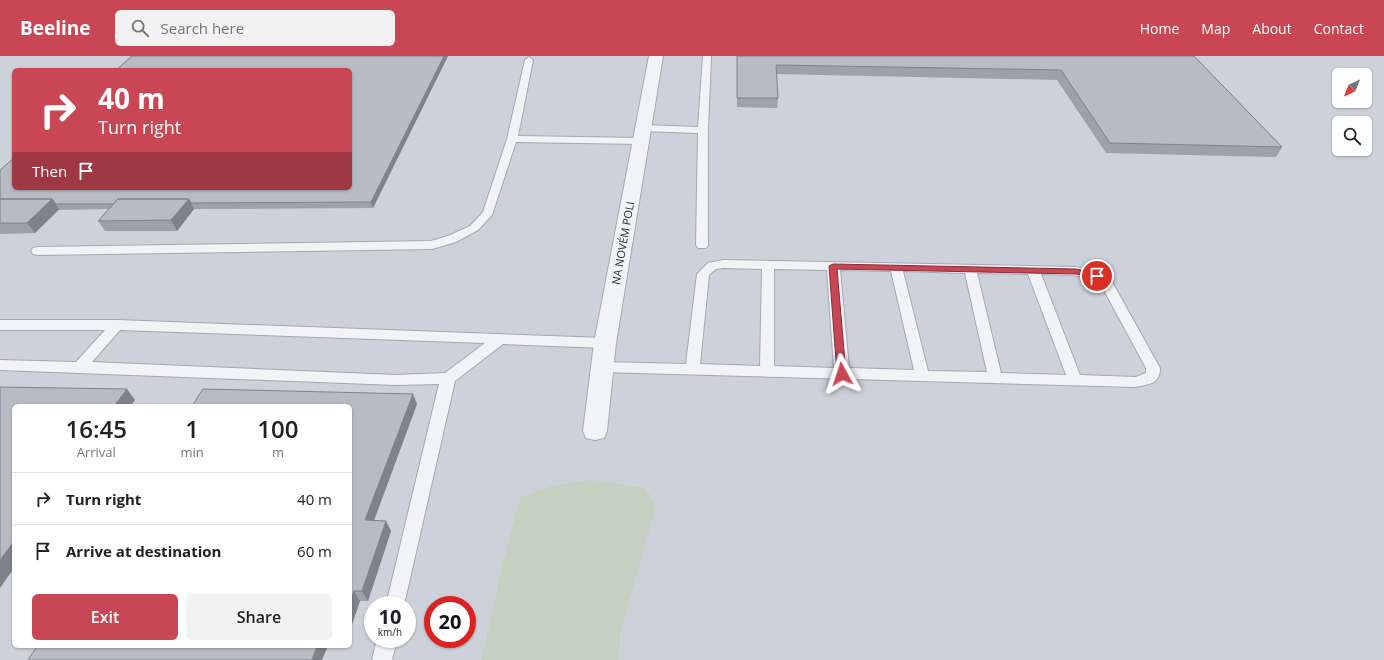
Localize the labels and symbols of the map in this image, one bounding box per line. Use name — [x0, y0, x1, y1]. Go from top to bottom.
north arrow — [1332, 68, 1372, 108]
street label: NA NOVÉM POLI — [608, 200, 637, 286]
pin — [1080, 259, 1114, 293]
position arrow — [821, 353, 863, 395]
speed limit sign: 20 — [424, 596, 476, 648]

